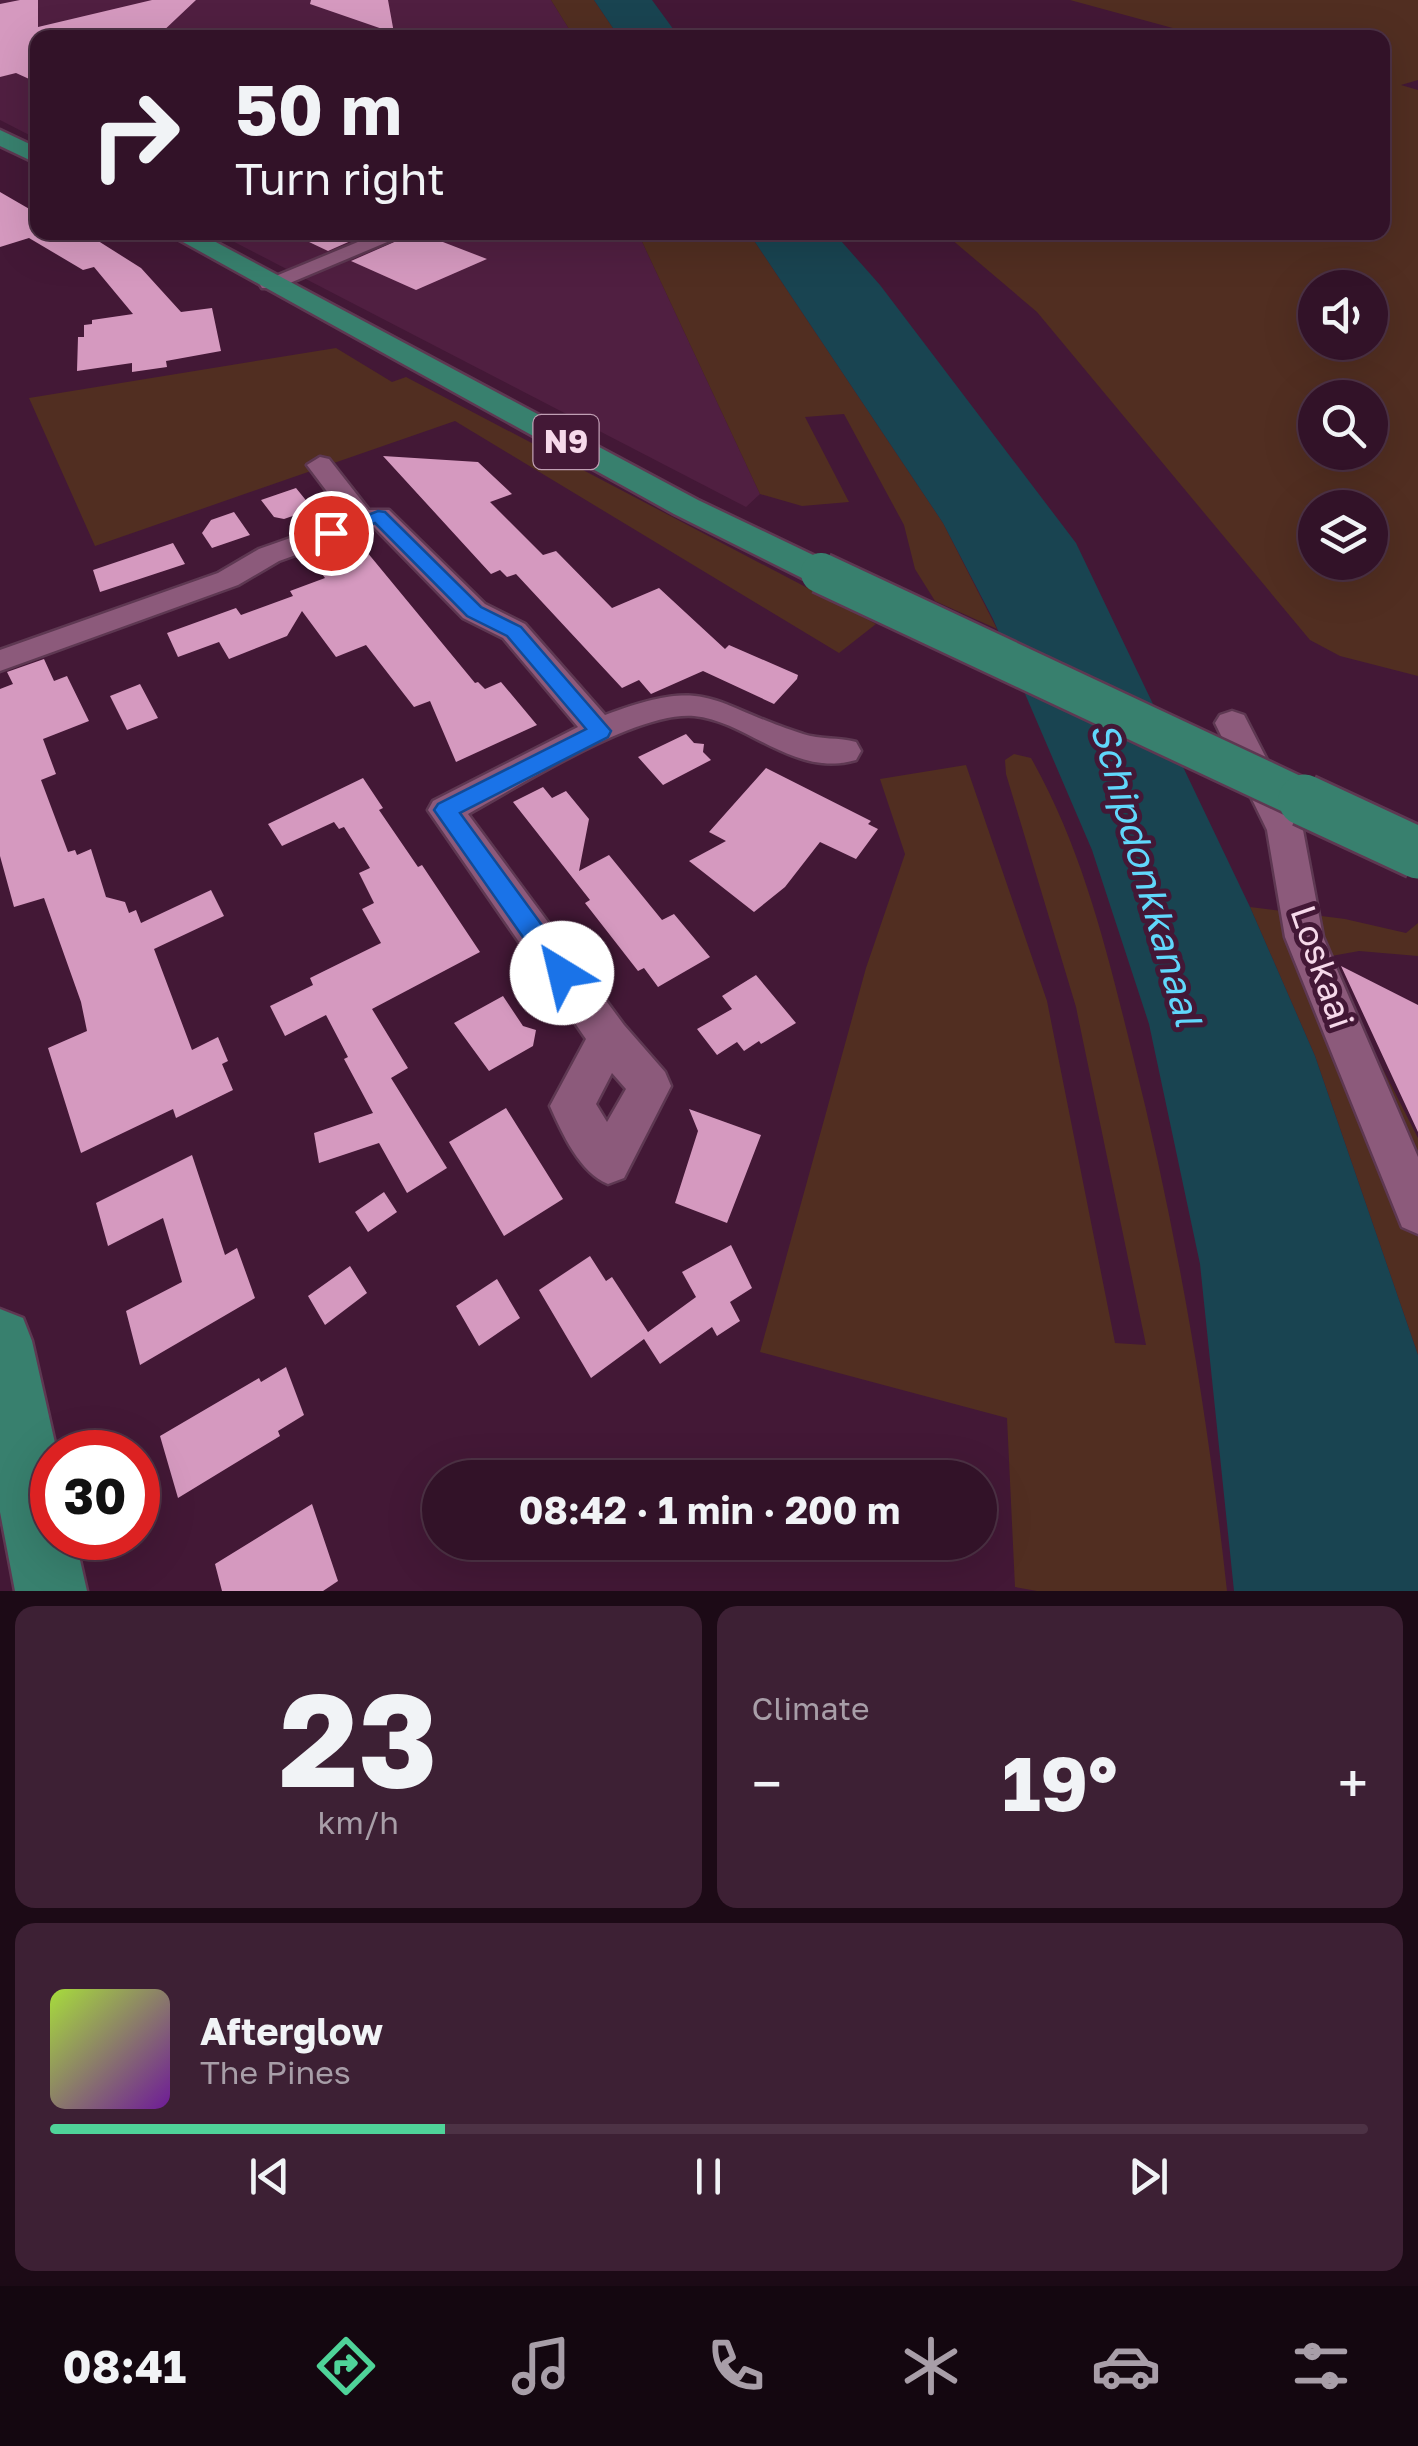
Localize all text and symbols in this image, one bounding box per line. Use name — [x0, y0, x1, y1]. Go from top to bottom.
text: 50 m — [235, 66, 402, 150]
icon: right — [70, 70, 200, 200]
text: Turn right — [235, 151, 445, 205]
map controls — [1298, 270, 1388, 580]
button: sound — [1298, 270, 1388, 360]
button: search — [1298, 380, 1388, 470]
road number: N9 — [534, 415, 598, 469]
button: layers — [1298, 490, 1388, 580]
pin — [289, 491, 374, 576]
icon: arrive — [304, 506, 359, 561]
water label: Schipdonkkanaal — [1083, 716, 1213, 1032]
street label: Loskaai — [1282, 900, 1364, 1034]
position arrow — [510, 921, 614, 1025]
speed limit sign: 30 — [30, 1430, 160, 1560]
text: 08:42 · 1 min · 200 m — [519, 1487, 900, 1532]
text: 23 — [279, 1660, 438, 1816]
text: Climate — [752, 1689, 870, 1727]
text: 19° — [1002, 1737, 1118, 1828]
text: − — [752, 1750, 782, 1816]
text: + — [1338, 1750, 1368, 1816]
text: km/h — [318, 1803, 399, 1841]
text: Afterglow — [200, 2008, 383, 2053]
text: The Pines — [200, 2053, 351, 2091]
icon: previous — [242, 2149, 297, 2204]
icon: pause — [681, 2149, 736, 2204]
icon: next — [1121, 2149, 1176, 2204]
icon: directions — [311, 2331, 381, 2401]
icon: music — [506, 2331, 576, 2401]
icon: phone — [701, 2331, 771, 2401]
icon: climate — [896, 2331, 966, 2401]
icon: car — [1091, 2331, 1161, 2401]
icon: filters — [1286, 2331, 1356, 2401]
text: 08:41 — [62, 2339, 186, 2393]

